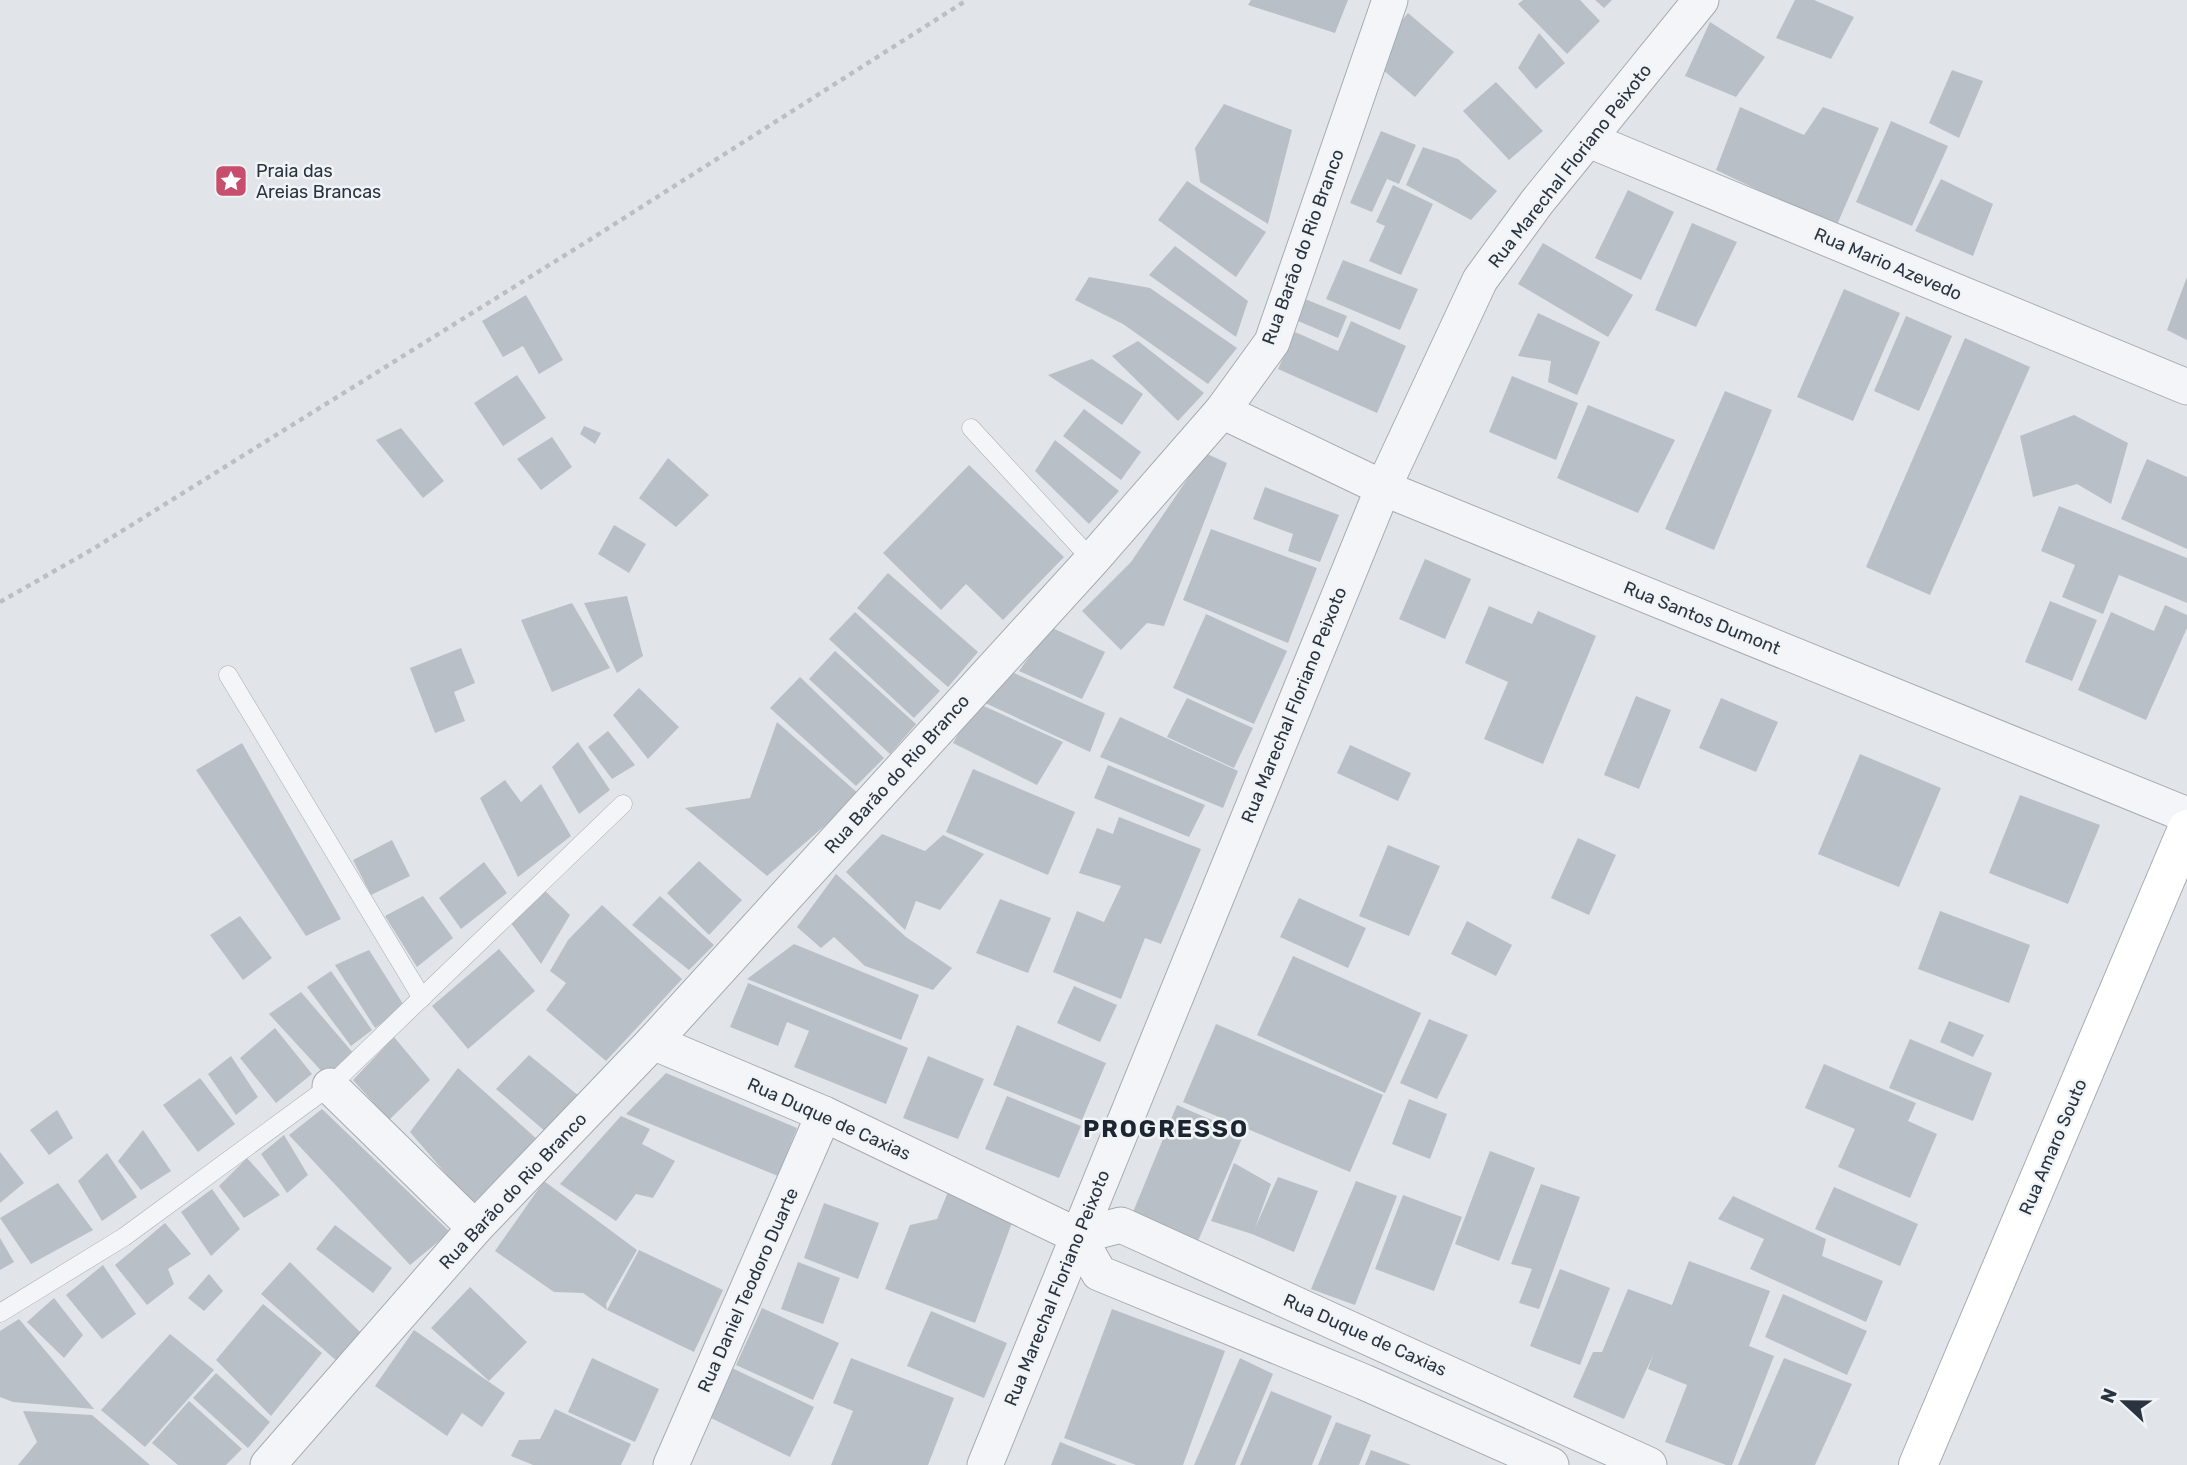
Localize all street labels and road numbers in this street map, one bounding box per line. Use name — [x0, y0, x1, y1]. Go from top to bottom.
street label: Rua Marechal Floriano Peixoto — [1484, 60, 1656, 272]
street label: Rua Barão do Rio Branco — [1257, 146, 1349, 348]
street label: Rua Mario Azevedo — [1811, 223, 1965, 305]
street label: Rua Santos Dumont — [1620, 576, 1784, 660]
street label: Rua Marechal Floriano Peixoto — [1237, 584, 1351, 826]
street label: Rua Barão do Rio Branco — [820, 690, 974, 858]
street label: Rua Duque de Caxias — [744, 1073, 914, 1165]
street label: Rua Amaro Souto — [2014, 1076, 2092, 1218]
street label: Rua Barão do Rio Branco — [435, 1108, 591, 1274]
street label: Rua Marechal Floriano Peixoto — [1000, 1167, 1114, 1409]
street label: Rua Daniel Teodoro Duarte — [693, 1184, 803, 1396]
street label: Rua Duque de Caxias — [1280, 1289, 1450, 1381]

